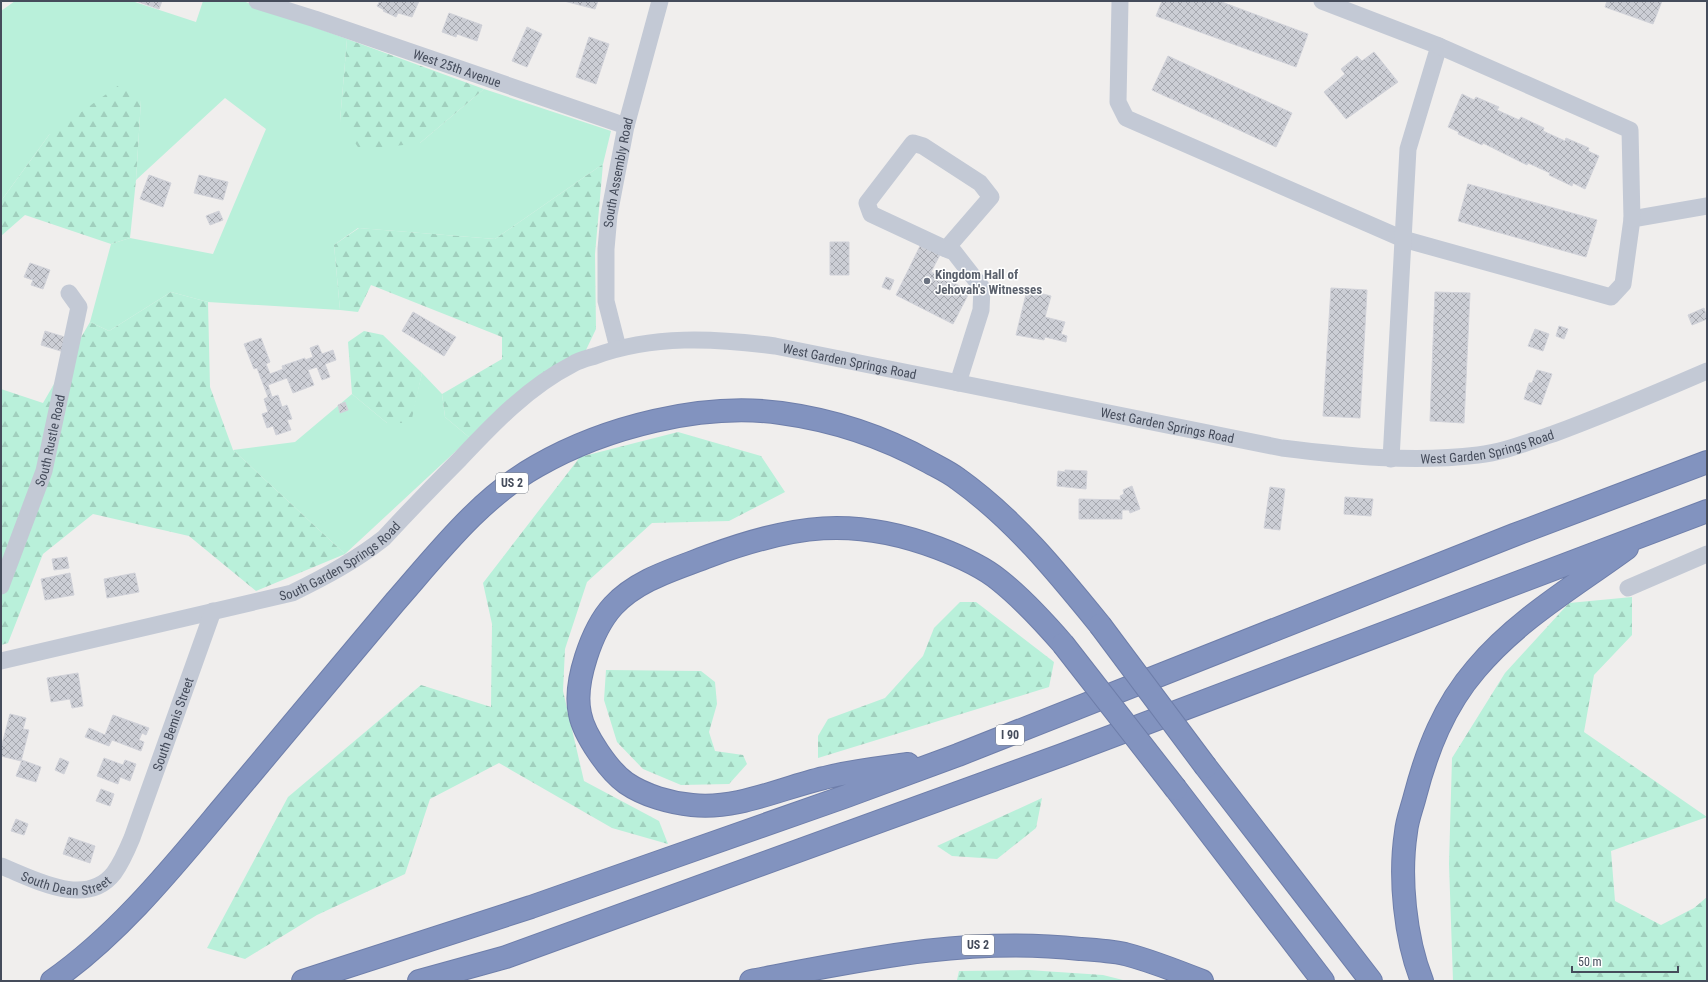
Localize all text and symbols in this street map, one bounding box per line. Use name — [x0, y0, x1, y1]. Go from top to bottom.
street label: West 25th Avenue — [411, 46, 503, 90]
street label: South Assembly Road — [601, 116, 636, 228]
place label: Kingdom Hall of Jehovah's Witnesses — [935, 267, 1042, 297]
marker: Kingdom Hall of Jehovah's Witnesses — [922, 276, 932, 286]
street label: West Garden Springs Road — [781, 341, 918, 382]
street label: South Rustle Road — [32, 393, 68, 489]
street label: West Garden Springs Road — [1099, 405, 1235, 446]
street label: West Garden Springs Road — [1420, 427, 1556, 467]
road number: US 2 — [496, 473, 528, 493]
street label: South Garden Springs Road — [278, 519, 403, 604]
street label: South Bemis Street — [150, 675, 197, 773]
road number: I 90 — [996, 725, 1024, 745]
street label: South Dean Street — [19, 868, 114, 898]
road number: US 2 — [962, 935, 994, 955]
scale bar — [1572, 948, 1678, 974]
text: 50 m — [1578, 955, 1602, 969]

